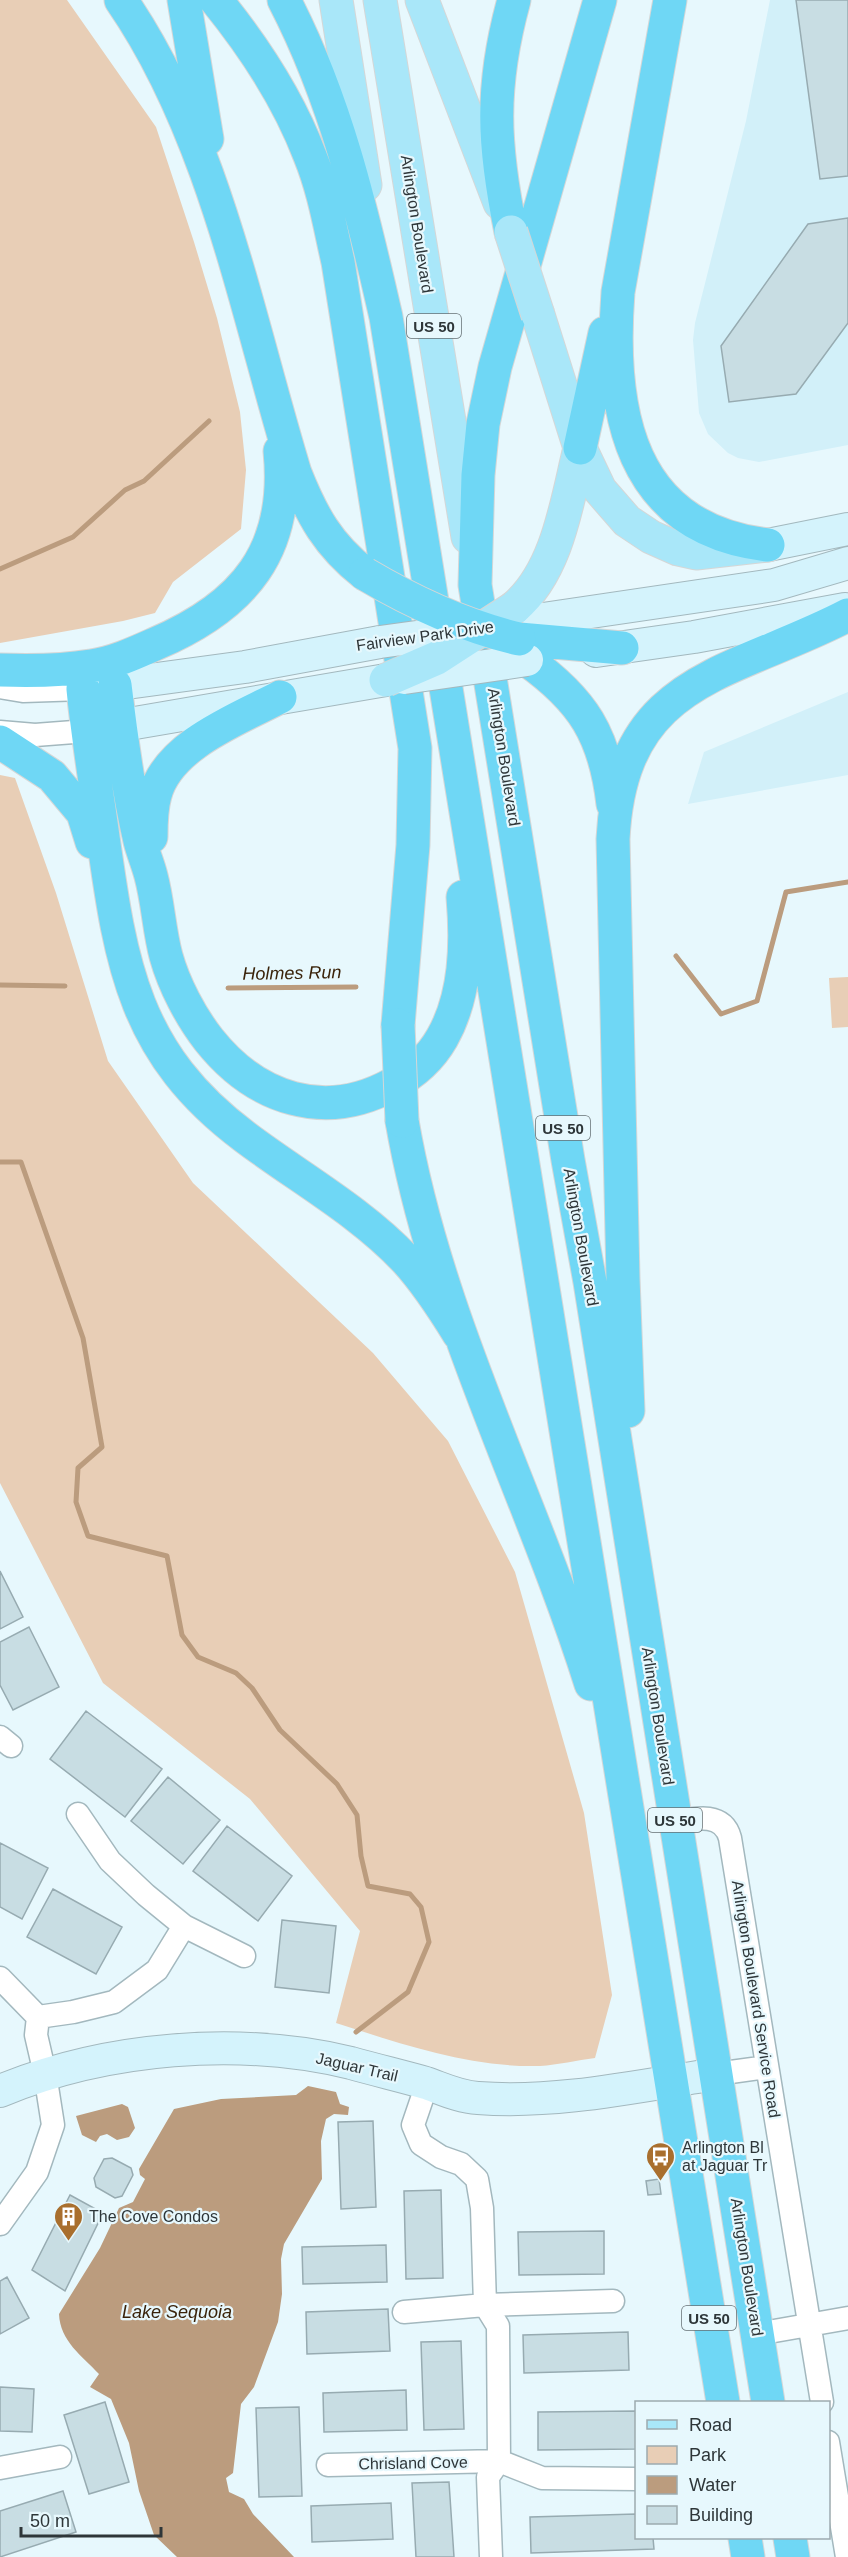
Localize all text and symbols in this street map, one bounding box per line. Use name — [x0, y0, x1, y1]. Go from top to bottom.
street label: Arlington Boulevard — [398, 154, 436, 294]
road number: US 50 — [407, 314, 461, 338]
street label: Fairview Park Drive — [355, 618, 495, 654]
street label: Arlington Boulevard — [485, 687, 523, 827]
water label: Holmes Run — [242, 962, 342, 984]
road number: US 50 — [536, 1116, 590, 1140]
street label: Arlington Boulevard — [561, 1167, 601, 1307]
street label: Arlington Boulevard — [639, 1646, 677, 1786]
road number: US 50 — [648, 1808, 702, 1832]
street label: Arlington Boulevard Service Road — [729, 1879, 783, 2119]
street label: Jaguar Trail — [314, 2049, 400, 2085]
place label: Arlington Bl at Jaguar Tr — [682, 2139, 768, 2174]
bus stop icon: Arlington Bl at Jaguar Tr — [645, 2140, 677, 2182]
street label: Arlington Boulevard — [728, 2197, 766, 2337]
building icon: The Cove Condos — [52, 2200, 84, 2242]
place label: The Cove Condos — [89, 2208, 218, 2225]
water label: Lake Sequoia — [122, 2302, 232, 2322]
road number: US 50 — [682, 2306, 736, 2330]
legend — [635, 2401, 830, 2539]
text: Road — [689, 2415, 732, 2435]
text: Park — [689, 2445, 727, 2465]
street label: Chrisland Cove — [358, 2454, 468, 2472]
text: Water — [689, 2475, 736, 2495]
scale bar — [21, 2500, 160, 2538]
text: Building — [689, 2505, 753, 2525]
text: 50 m — [30, 2511, 70, 2531]

